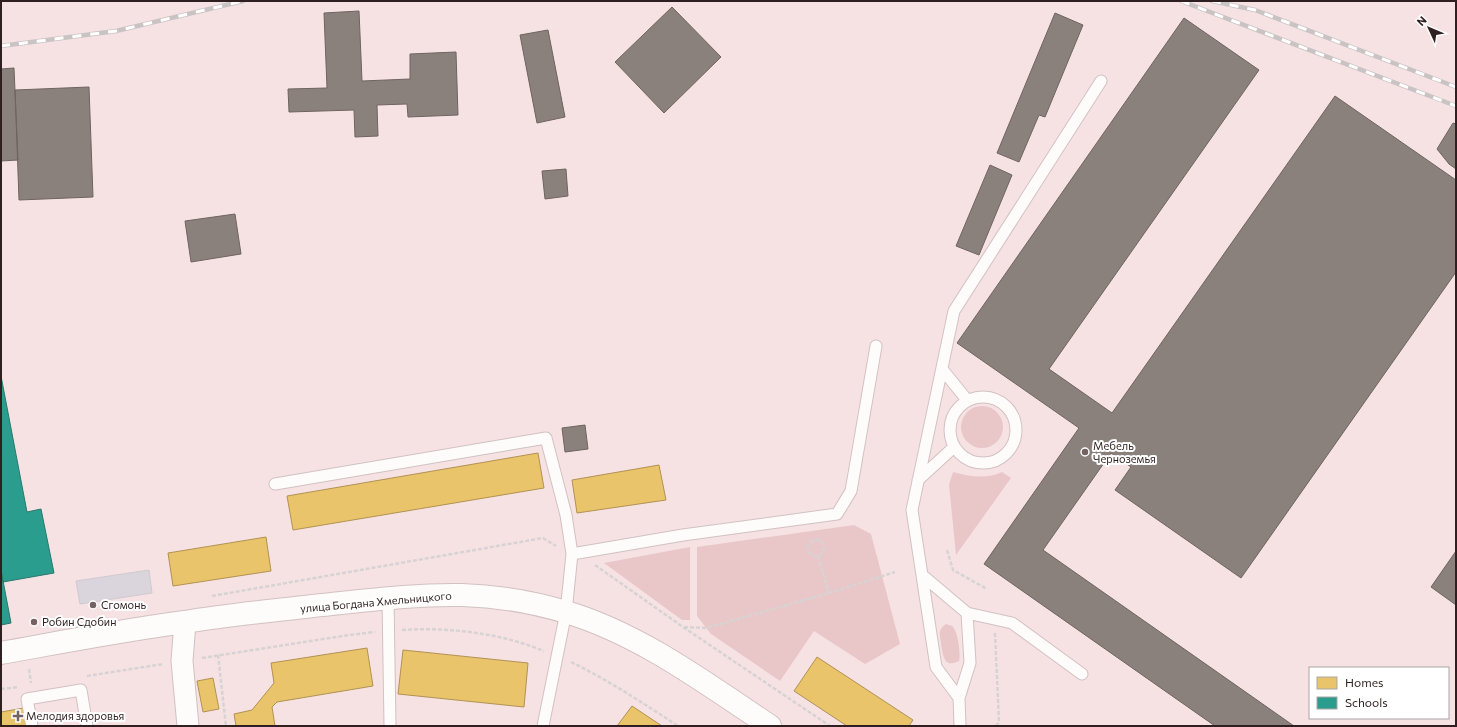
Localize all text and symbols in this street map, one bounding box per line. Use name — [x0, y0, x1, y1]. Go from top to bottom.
north arrow — [1409, 8, 1449, 48]
text: N — [1414, 13, 1429, 28]
place label: Мебель Черноземья — [1093, 439, 1156, 465]
marker: Мебель Черноземья — [1080, 447, 1090, 457]
street label: улица Богдана Хмельницкого — [300, 588, 453, 615]
place label: Сгомонь — [101, 598, 146, 611]
marker: Сгомонь — [88, 600, 98, 610]
place label: Робин Сдобин — [42, 615, 116, 628]
marker: Робин Сдобин — [29, 617, 39, 627]
legend — [1309, 667, 1449, 719]
text: Homes — [1345, 675, 1383, 689]
text: Schools — [1345, 695, 1388, 709]
place label: Мелодия здоровья — [26, 709, 124, 722]
marker: Мелодия здоровья — [13, 711, 23, 721]

